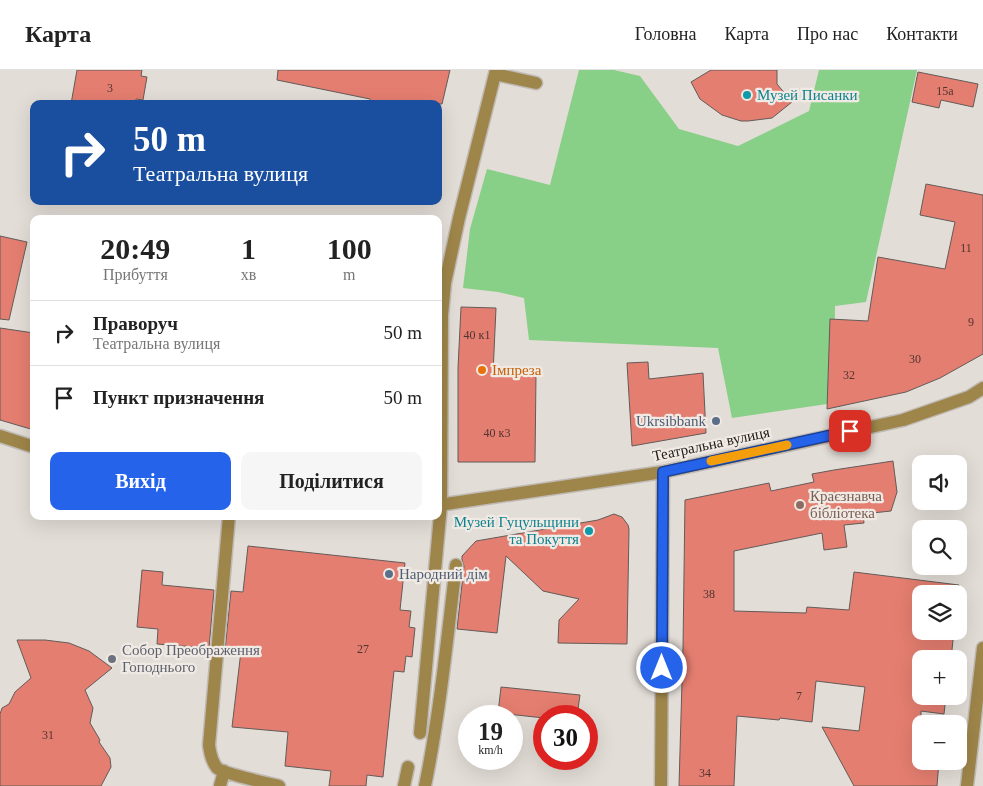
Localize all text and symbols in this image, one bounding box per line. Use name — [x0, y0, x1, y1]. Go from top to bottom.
text: Карта — [25, 21, 91, 47]
text: Головна — [635, 24, 696, 44]
text: Карта — [724, 24, 769, 44]
text: Про нас — [797, 24, 858, 44]
text: Контакти — [886, 24, 958, 44]
house number: 3 — [107, 81, 113, 95]
house number: 15а — [936, 84, 954, 98]
place label: Музей Писанки — [757, 87, 858, 103]
marker: Музей Писанки — [741, 89, 753, 101]
icon: right — [50, 120, 115, 185]
text: 50 m — [133, 120, 206, 159]
text: Театральна вулиця — [133, 161, 308, 186]
text: 20:49 — [100, 232, 170, 265]
text: 1 — [241, 232, 256, 265]
text: 100 — [327, 232, 372, 265]
house number: 11 — [960, 241, 972, 255]
text: Прибуття — [103, 266, 168, 283]
text: хв — [241, 266, 256, 283]
text: m — [343, 266, 355, 283]
text: Праворуч — [93, 313, 178, 334]
house number: 9 — [968, 315, 974, 329]
icon: right — [50, 319, 78, 347]
text: 50 m — [383, 322, 422, 343]
house number: 40 к1 — [464, 328, 490, 342]
text: Театральна вулиця — [93, 335, 220, 352]
house number: 30 — [909, 352, 921, 366]
place label: Імпреза — [492, 362, 542, 378]
marker: Імпреза — [476, 364, 488, 376]
house number: 32 — [843, 368, 855, 382]
icon: arrive — [50, 384, 78, 412]
text: Пункт призначення — [93, 387, 264, 408]
text: 50 m — [383, 387, 422, 408]
pin — [829, 410, 871, 452]
place label: Ukrsibbank — [636, 413, 706, 429]
marker: Ukrsibbank — [710, 415, 722, 427]
icon: arrive — [836, 417, 864, 445]
street label: Театральна вулиця — [651, 424, 771, 464]
house number: 40 к3 — [484, 426, 510, 440]
button: Вихід — [50, 452, 231, 510]
button: Поділитися — [241, 452, 422, 510]
map controls — [912, 455, 967, 770]
button: sound — [912, 455, 967, 510]
place label: Краєзнавча бібліотека — [810, 488, 882, 521]
marker: Краєзнавча бібліотека — [794, 499, 806, 511]
place label: Музей Гуцульщини та Покуття — [454, 514, 579, 547]
button: search — [912, 520, 967, 575]
marker: Музей Гуцульщини та Покуття — [583, 525, 595, 537]
place label: Народний дім — [399, 566, 488, 582]
marker: Народний дім — [383, 568, 395, 580]
button: layers — [912, 585, 967, 640]
house number: 38 — [703, 587, 715, 601]
position arrow — [635, 641, 687, 693]
place label: Собор Преображення Гоподнього — [122, 642, 260, 675]
house number: 27 — [357, 642, 369, 656]
button: + — [912, 650, 967, 705]
marker: Собор Преображення Гоподнього — [106, 653, 118, 665]
house number: 7 — [796, 689, 802, 703]
speed limit sign: 30 — [533, 705, 598, 770]
button: − — [912, 715, 967, 770]
text: 19 — [478, 718, 503, 745]
house number: 31 — [42, 728, 54, 742]
text: km/h — [478, 743, 503, 757]
house number: 34 — [699, 766, 711, 780]

